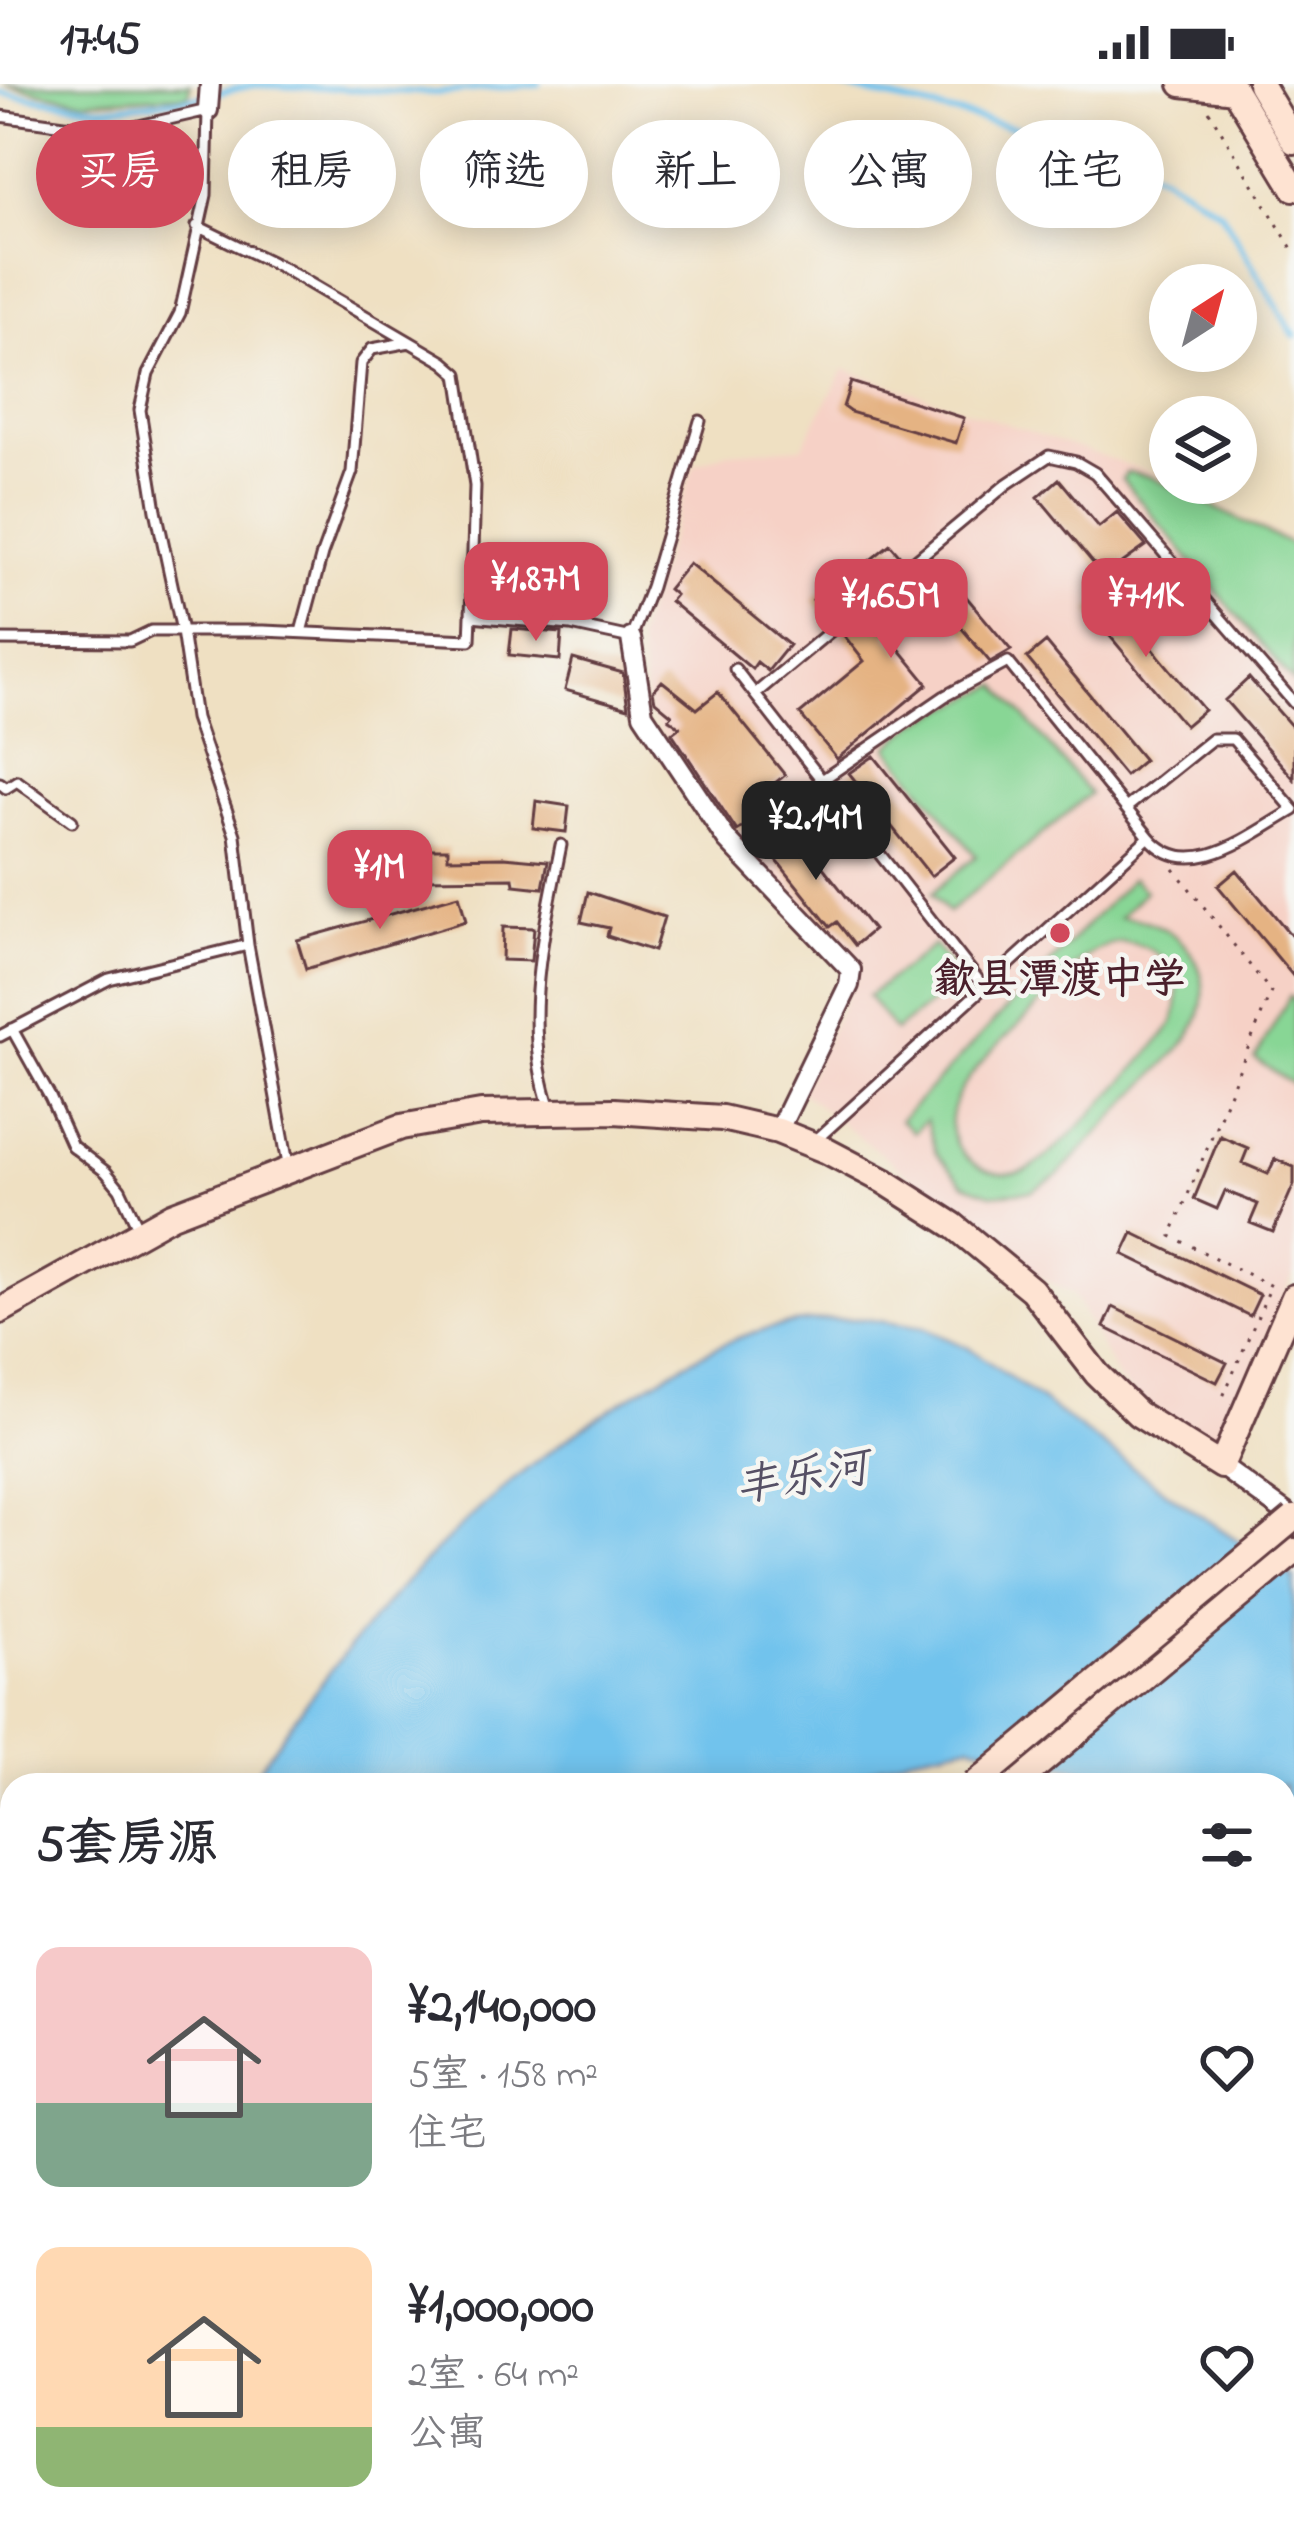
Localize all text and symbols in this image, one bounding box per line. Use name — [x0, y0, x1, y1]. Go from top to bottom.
text: 17:45 — [60, 9, 141, 75]
chip: 买房 — [36, 120, 204, 228]
chip: 租房 — [228, 120, 396, 228]
chip: 筛选 — [420, 120, 588, 228]
chip: 新上 — [612, 120, 780, 228]
chip: 公寓 — [804, 120, 972, 228]
chip: 住宅 — [996, 120, 1164, 228]
north arrow — [1149, 264, 1257, 372]
map controls — [1149, 264, 1257, 504]
button: layers — [1149, 396, 1257, 504]
pin: ¥1.87M — [438, 542, 634, 644]
text: ¥1.87M — [491, 552, 581, 609]
pin: ¥711K — [1062, 558, 1230, 660]
pin: ¥1.65M — [793, 559, 989, 661]
text: ¥711K — [1109, 568, 1184, 625]
text: ¥1.65M — [842, 569, 940, 626]
pin: ¥2.14M — [718, 781, 914, 883]
text: ¥2.14M — [769, 791, 863, 848]
pin: ¥1M — [322, 830, 438, 932]
text: ¥1M — [354, 840, 406, 897]
marker: 歙县潭渡中学 — [1047, 920, 1073, 946]
place label: 歙县潭渡中学 — [934, 951, 1186, 1012]
water label: 丰乐河 — [730, 1436, 881, 1523]
text: 5套房源 — [36, 1809, 218, 1884]
icon: filters — [1194, 1812, 1260, 1878]
text: ¥2,140,000 — [408, 1971, 596, 2046]
icon: home — [132, 1995, 276, 2139]
icon: heart — [1194, 2034, 1260, 2100]
text: 5室 · 158 m² — [408, 2048, 598, 2105]
text: 住宅 — [408, 2107, 486, 2164]
text: ¥1,000,000 — [408, 2271, 594, 2346]
icon: home — [132, 2295, 276, 2439]
icon: heart — [1194, 2334, 1260, 2400]
text: 2室 · 64 m² — [408, 2348, 579, 2405]
text: 公寓 — [408, 2407, 486, 2464]

